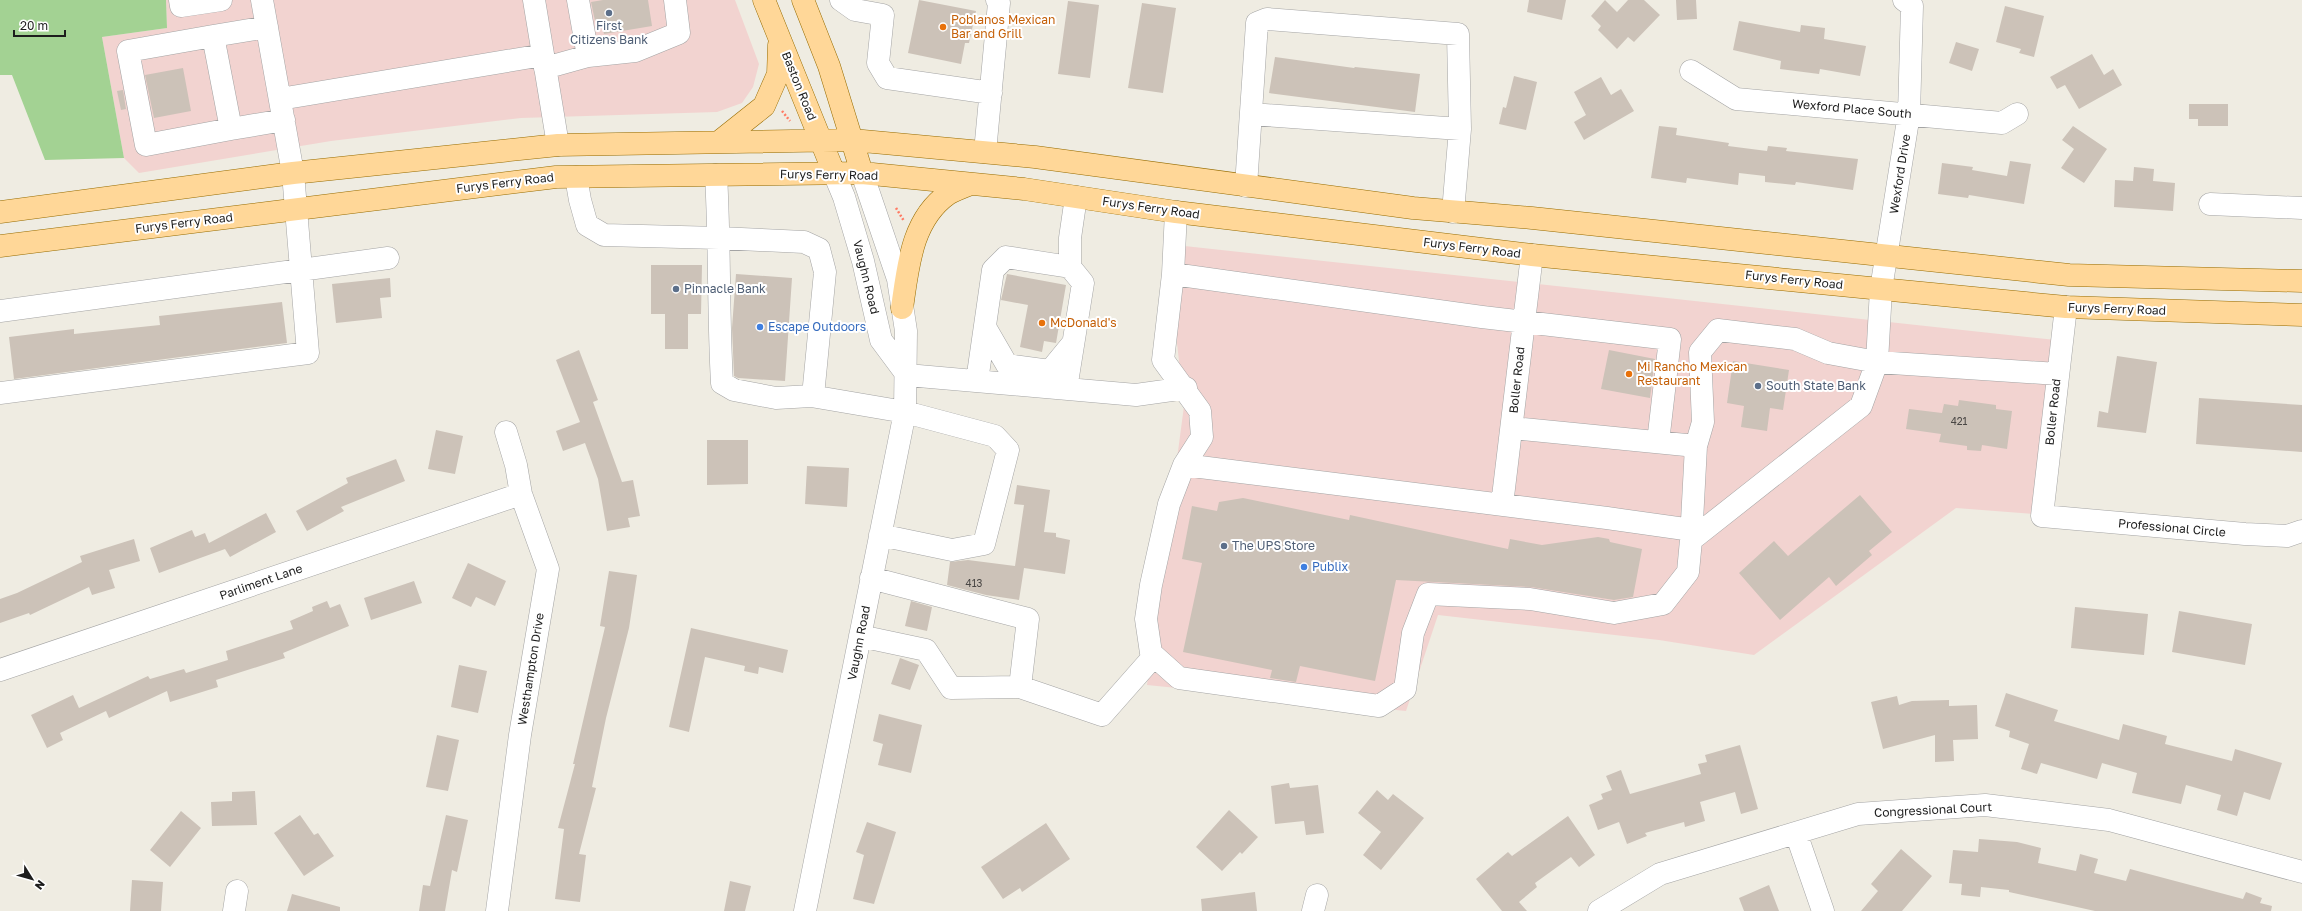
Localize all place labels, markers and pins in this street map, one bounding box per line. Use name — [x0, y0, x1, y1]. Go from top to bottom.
marker: First Citizens Bank — [604, 8, 614, 18]
place label: Poblanos Mexican Bar and Grill — [951, 12, 1055, 41]
place label: First Citizens Bank — [570, 18, 648, 47]
marker: Poblanos Mexican Bar and Grill — [938, 22, 948, 32]
place label: Pinnacle Bank — [684, 281, 766, 296]
marker: Pinnacle Bank — [671, 284, 681, 294]
place label: McDonald's — [1050, 315, 1117, 330]
marker: McDonald's — [1037, 318, 1047, 328]
place label: Escape Outdoors — [768, 319, 866, 334]
marker: Escape Outdoors — [755, 322, 765, 332]
place label: Mi Rancho Mexican Restaurant — [1637, 359, 1747, 388]
marker: Mi Rancho Mexican Restaurant — [1624, 369, 1634, 379]
place label: South State Bank — [1766, 378, 1866, 393]
marker: South State Bank — [1753, 381, 1763, 391]
place label: The UPS Store — [1232, 538, 1315, 553]
marker: The UPS Store — [1219, 541, 1229, 551]
place label: Publix — [1312, 559, 1349, 574]
marker: Publix — [1299, 562, 1309, 572]

